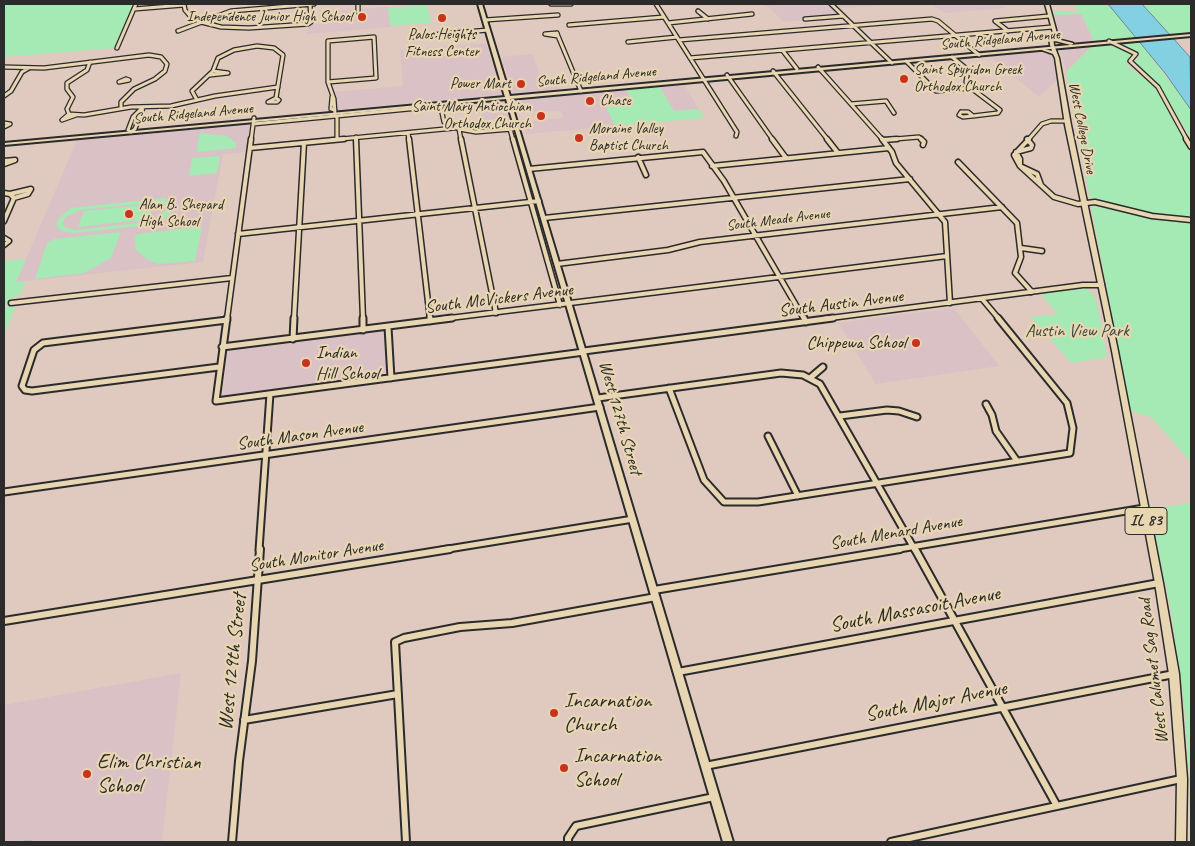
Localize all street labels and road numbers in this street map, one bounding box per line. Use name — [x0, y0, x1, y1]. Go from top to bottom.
street label: South Ridgeland Avenue — [940, 26, 1060, 54]
street label: South Ridgeland Avenue — [536, 63, 656, 91]
street label: West College Drive — [1064, 81, 1100, 175]
street label: South Ridgeland Avenue — [133, 100, 253, 128]
street label: South Meade Avenue — [725, 205, 831, 235]
street label: South McVickers Avenue — [424, 279, 574, 319]
street label: South Austin Avenue — [778, 286, 904, 322]
street label: West 127th Street — [593, 359, 647, 477]
street label: South Mason Avenue — [236, 416, 364, 456]
road number: IL 83 — [1125, 508, 1167, 534]
street label: South Menard Avenue — [828, 511, 964, 555]
street label: South Monitor Avenue — [247, 535, 385, 577]
street label: South Massasoit Avenue — [828, 581, 1002, 639]
street label: West 129th Street — [213, 593, 253, 731]
street label: West Calumet Sag Road — [1134, 597, 1174, 745]
street label: South Major Avenue — [863, 676, 1009, 728]

